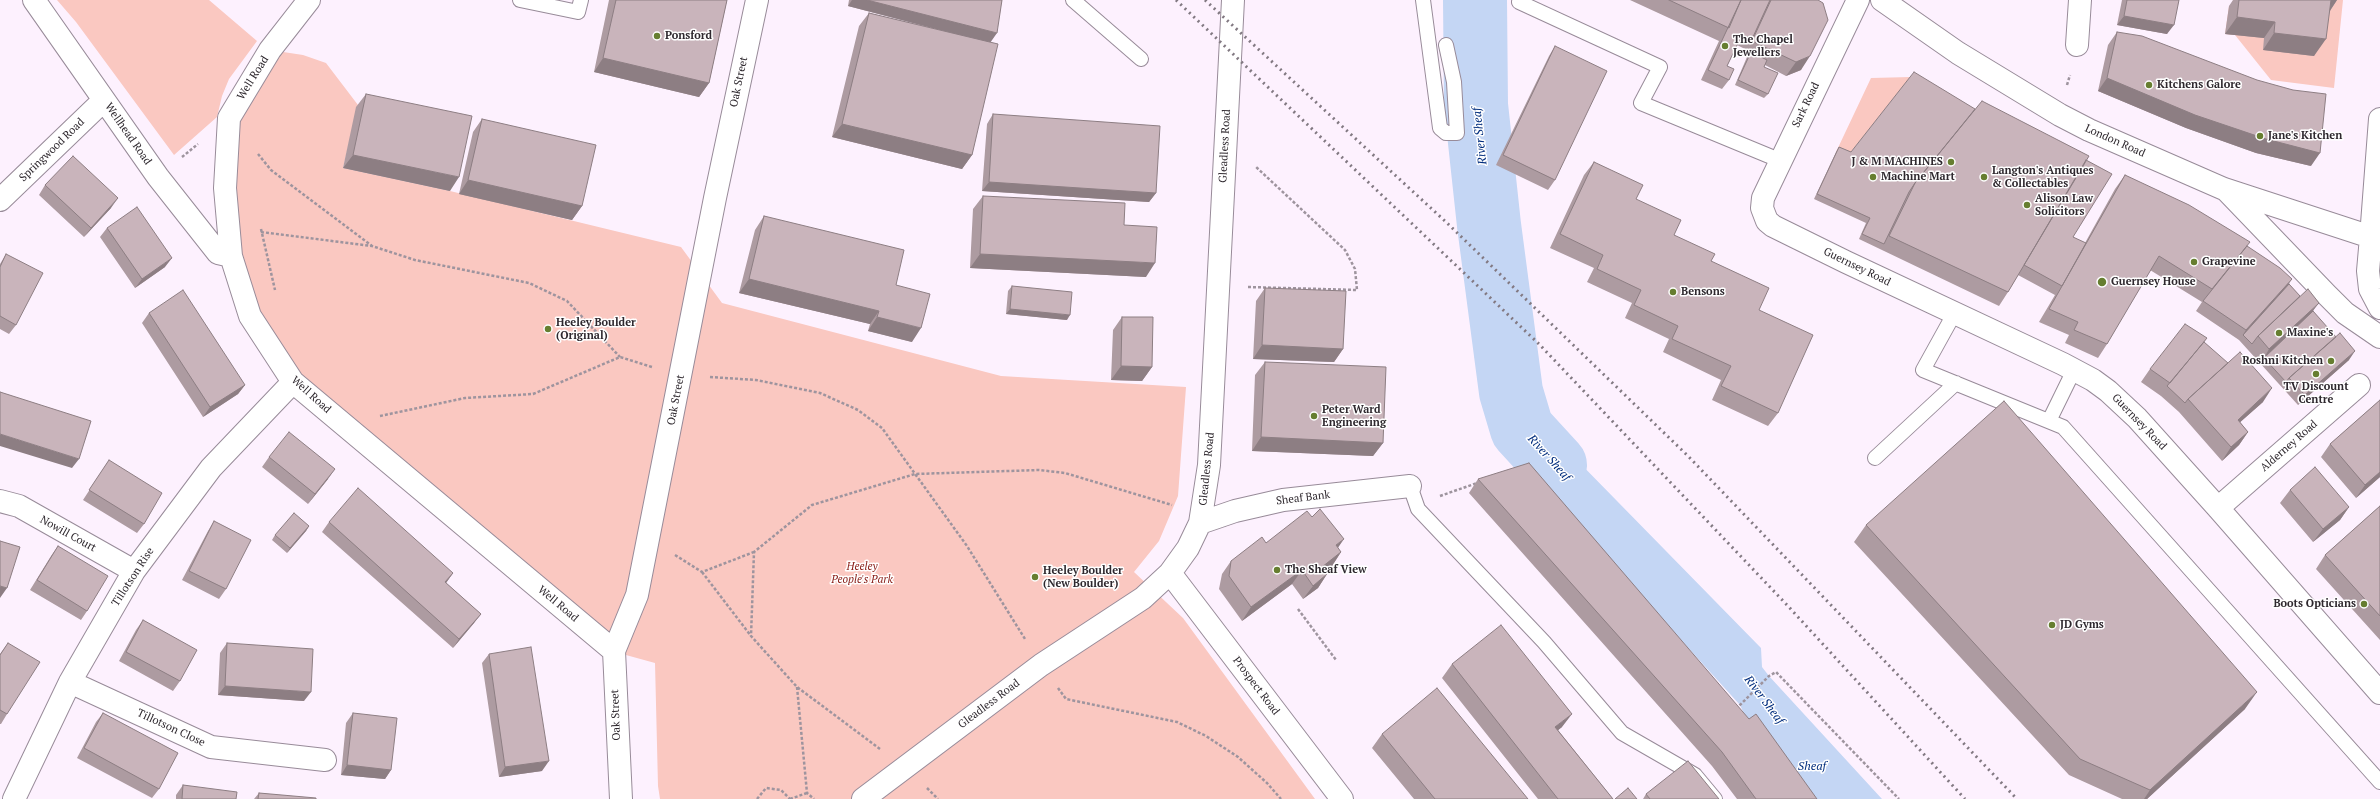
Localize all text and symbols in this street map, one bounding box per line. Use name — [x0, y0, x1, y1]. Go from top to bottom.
place label: Ponsford — [665, 29, 712, 43]
marker: Ponsford — [652, 31, 662, 41]
place label: The Chapel Jewellers — [1733, 33, 1793, 59]
marker: The Chapel Jewellers — [1720, 41, 1730, 51]
street label: Well Road — [234, 54, 272, 102]
street label: Oak Street — [727, 55, 751, 109]
place label: Kitchens Galore — [2157, 78, 2241, 92]
street label: Sark Road — [1789, 80, 1823, 130]
marker: Kitchens Galore — [2144, 80, 2154, 90]
street label: Wellhead Road — [102, 100, 154, 168]
water label: River Sheaf — [1470, 107, 1490, 165]
street label: Gleadless Road — [1216, 109, 1234, 183]
street label: Springwood Road — [17, 116, 87, 184]
street label: London Road — [2083, 122, 2147, 160]
place label: Jane's Kitchen — [2268, 129, 2342, 143]
marker: Jane's Kitchen — [2255, 131, 2265, 141]
place label: J & M MACHINES — [1851, 155, 1943, 169]
marker: J & M MACHINES — [1946, 157, 1956, 167]
place label: Langton's Antiques & Collectables — [1992, 164, 2094, 190]
place label: Machine Mart — [1881, 170, 1955, 184]
marker: Machine Mart — [1868, 172, 1878, 182]
marker: Langton's Antiques & Collectables — [1979, 172, 1989, 182]
place label: Alison Law Solicitors — [2035, 192, 2093, 218]
marker: Alison Law Solicitors — [2022, 200, 2032, 210]
street label: Guernsey Road — [1821, 245, 1893, 289]
place label: Grapevine — [2202, 255, 2256, 269]
marker: Grapevine — [2189, 257, 2199, 267]
place label: Guernsey House — [2111, 275, 2196, 289]
marker: Guernsey House — [2096, 276, 2108, 288]
place label: Bensons — [1681, 285, 1725, 299]
marker: Bensons — [1668, 287, 1678, 297]
place label: Heeley Boulder (Original) — [556, 316, 636, 342]
marker: Heeley Boulder (Original) — [543, 324, 553, 334]
place label: Maxine's — [2287, 326, 2333, 340]
marker: Maxine's — [2274, 328, 2284, 338]
place label: Roshni Kitchen — [2242, 354, 2323, 368]
marker: Roshni Kitchen — [2326, 356, 2336, 366]
marker: TV Discount Centre — [2311, 369, 2321, 379]
street label: Well Road — [288, 374, 334, 416]
street label: Oak Street — [665, 374, 687, 426]
place label: TV Discount Centre — [2283, 380, 2349, 406]
street label: Guernsey Road — [2109, 391, 2169, 453]
place label: Peter Ward Engineering — [1322, 403, 1386, 429]
marker: Peter Ward Engineering — [1309, 411, 1319, 421]
street label: Alderney Road — [2258, 418, 2320, 474]
street label: Gleadless Road — [1197, 432, 1217, 506]
water label: River Sheaf — [1524, 432, 1574, 484]
street label: Sheaf Bank — [1275, 488, 1331, 508]
street label: Nowill Court — [38, 513, 98, 555]
street label: Tillotson Rise — [109, 545, 157, 609]
park label: Heeley People's Park — [831, 560, 893, 586]
place label: The Sheaf View — [1285, 563, 1367, 577]
place label: Heeley Boulder (New Boulder) — [1043, 564, 1123, 590]
marker: The Sheaf View — [1272, 565, 1282, 575]
marker: Heeley Boulder (New Boulder) — [1030, 572, 1040, 582]
street label: Well Road — [535, 583, 581, 625]
place label: Boots Opticians — [2273, 597, 2356, 611]
marker: Boots Opticians — [2359, 599, 2369, 609]
place label: JD Gyms — [2060, 618, 2104, 632]
marker: JD Gyms — [2047, 620, 2057, 630]
street label: Prospect Road — [1230, 654, 1282, 718]
water label: River Sheaf — [1741, 673, 1787, 727]
street label: Gleadless Road — [956, 677, 1022, 731]
street label: Oak Street — [609, 689, 623, 741]
street label: Tillotson Close — [135, 706, 207, 750]
water label: Sheaf — [1798, 760, 1826, 774]

